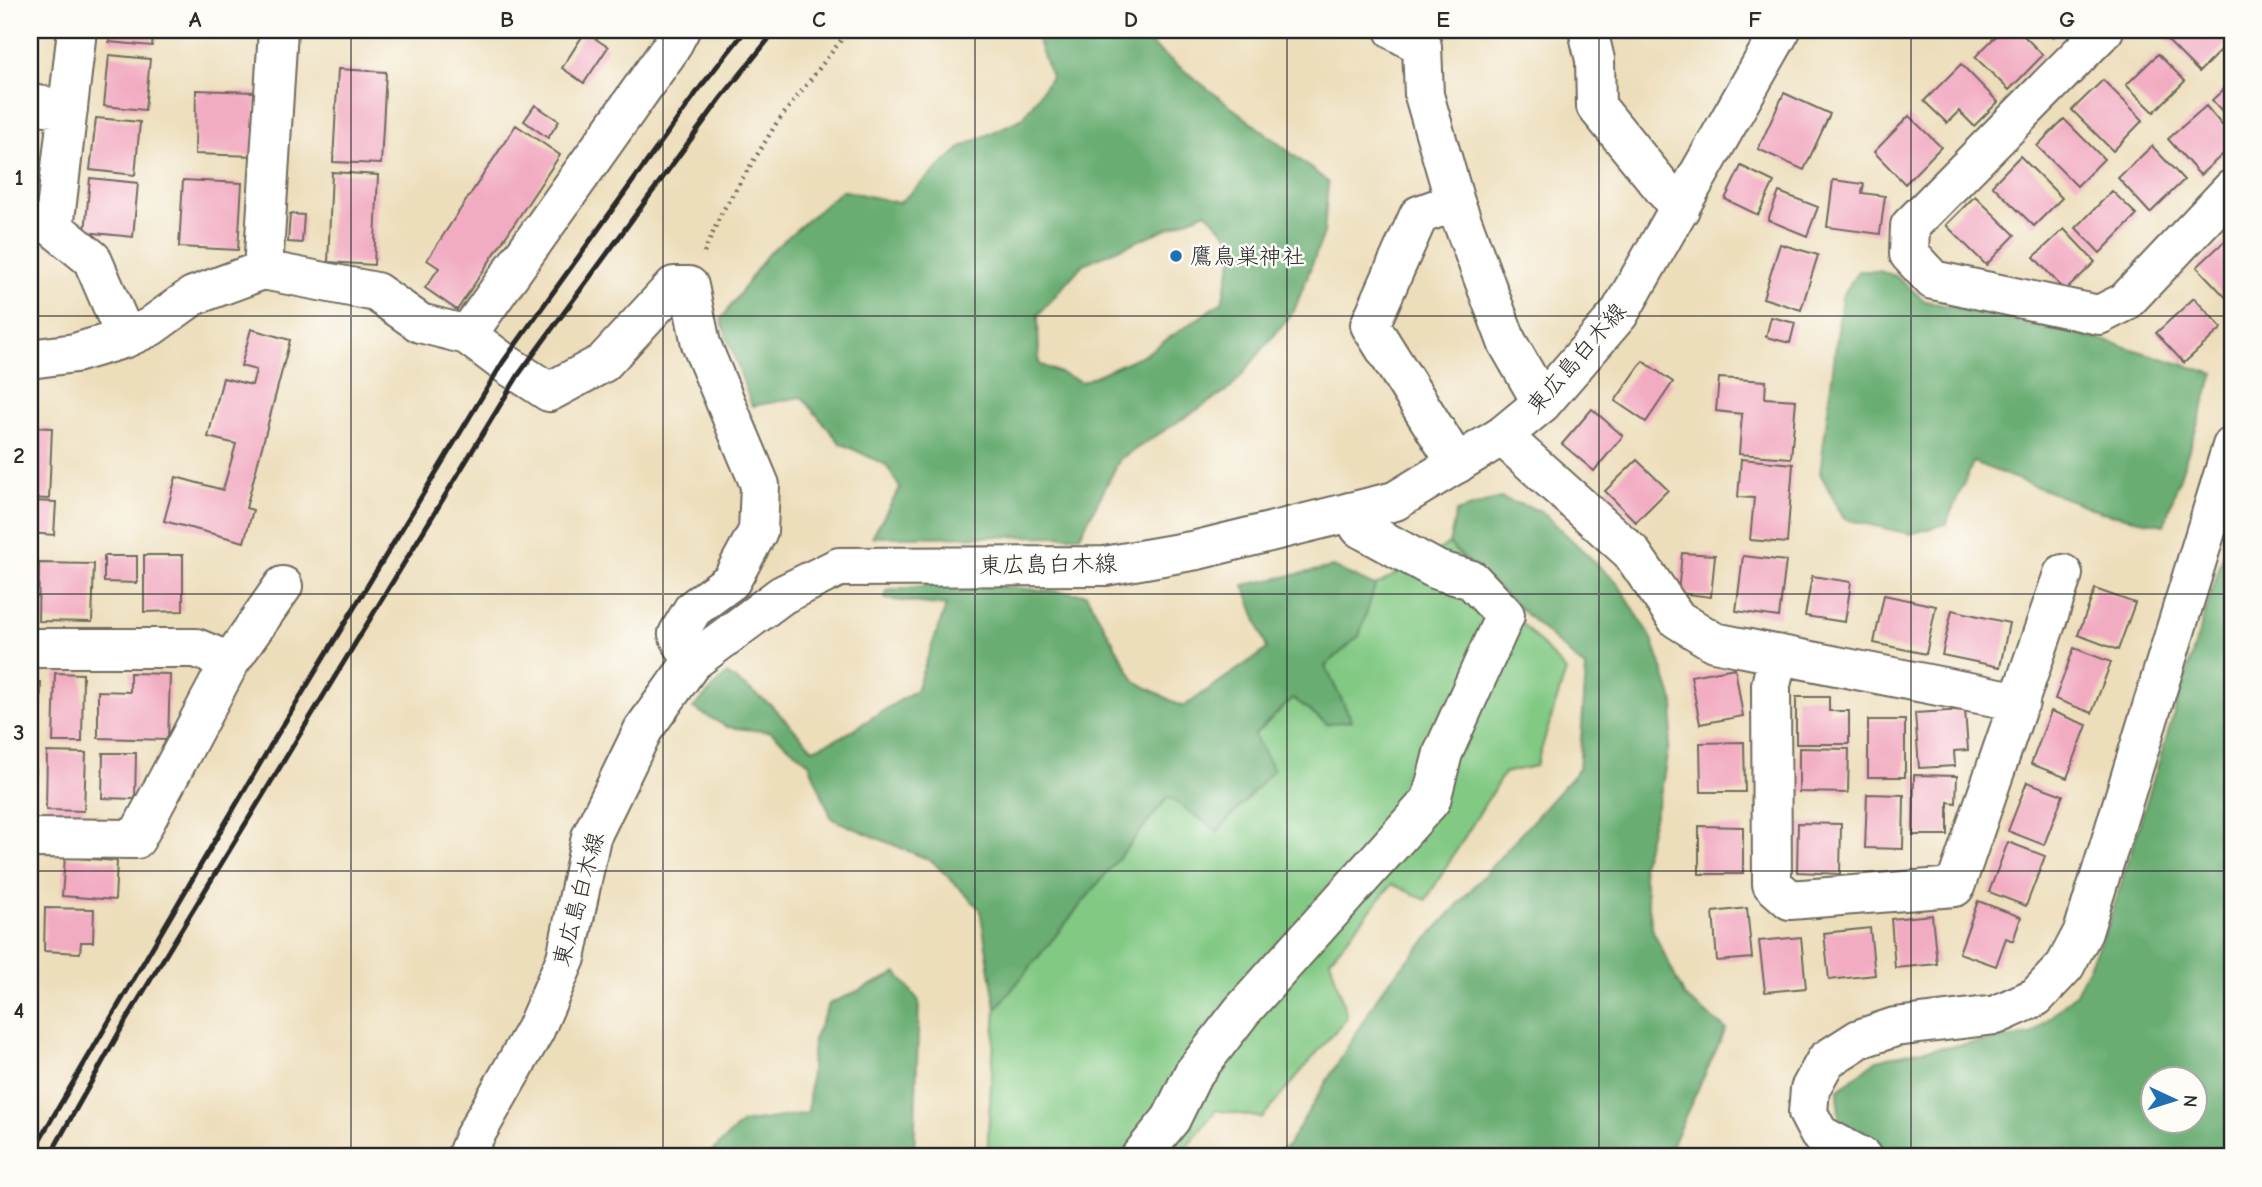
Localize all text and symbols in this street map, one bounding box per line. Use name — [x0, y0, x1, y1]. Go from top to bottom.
text: A — [189, 6, 202, 33]
text: B — [500, 6, 514, 33]
text: C — [812, 6, 826, 33]
text: D — [1124, 6, 1138, 33]
text: E — [1436, 6, 1450, 33]
text: F — [1748, 6, 1762, 33]
text: G — [2059, 6, 2075, 33]
text: 1 — [14, 164, 24, 191]
place label: 鷹鳥巣神社 — [1190, 243, 1305, 270]
marker: 鷹鳥巣神社 — [1168, 248, 1184, 264]
street label: 東広島白木線 — [1521, 297, 1632, 419]
text: 2 — [13, 442, 25, 469]
street label: 東広島白木線 — [979, 550, 1117, 579]
text: 3 — [13, 719, 25, 746]
street label: 東広島白木線 — [548, 829, 609, 969]
text: 4 — [14, 997, 25, 1024]
north arrow — [2140, 1064, 2210, 1134]
text: N — [2179, 1094, 2201, 1108]

